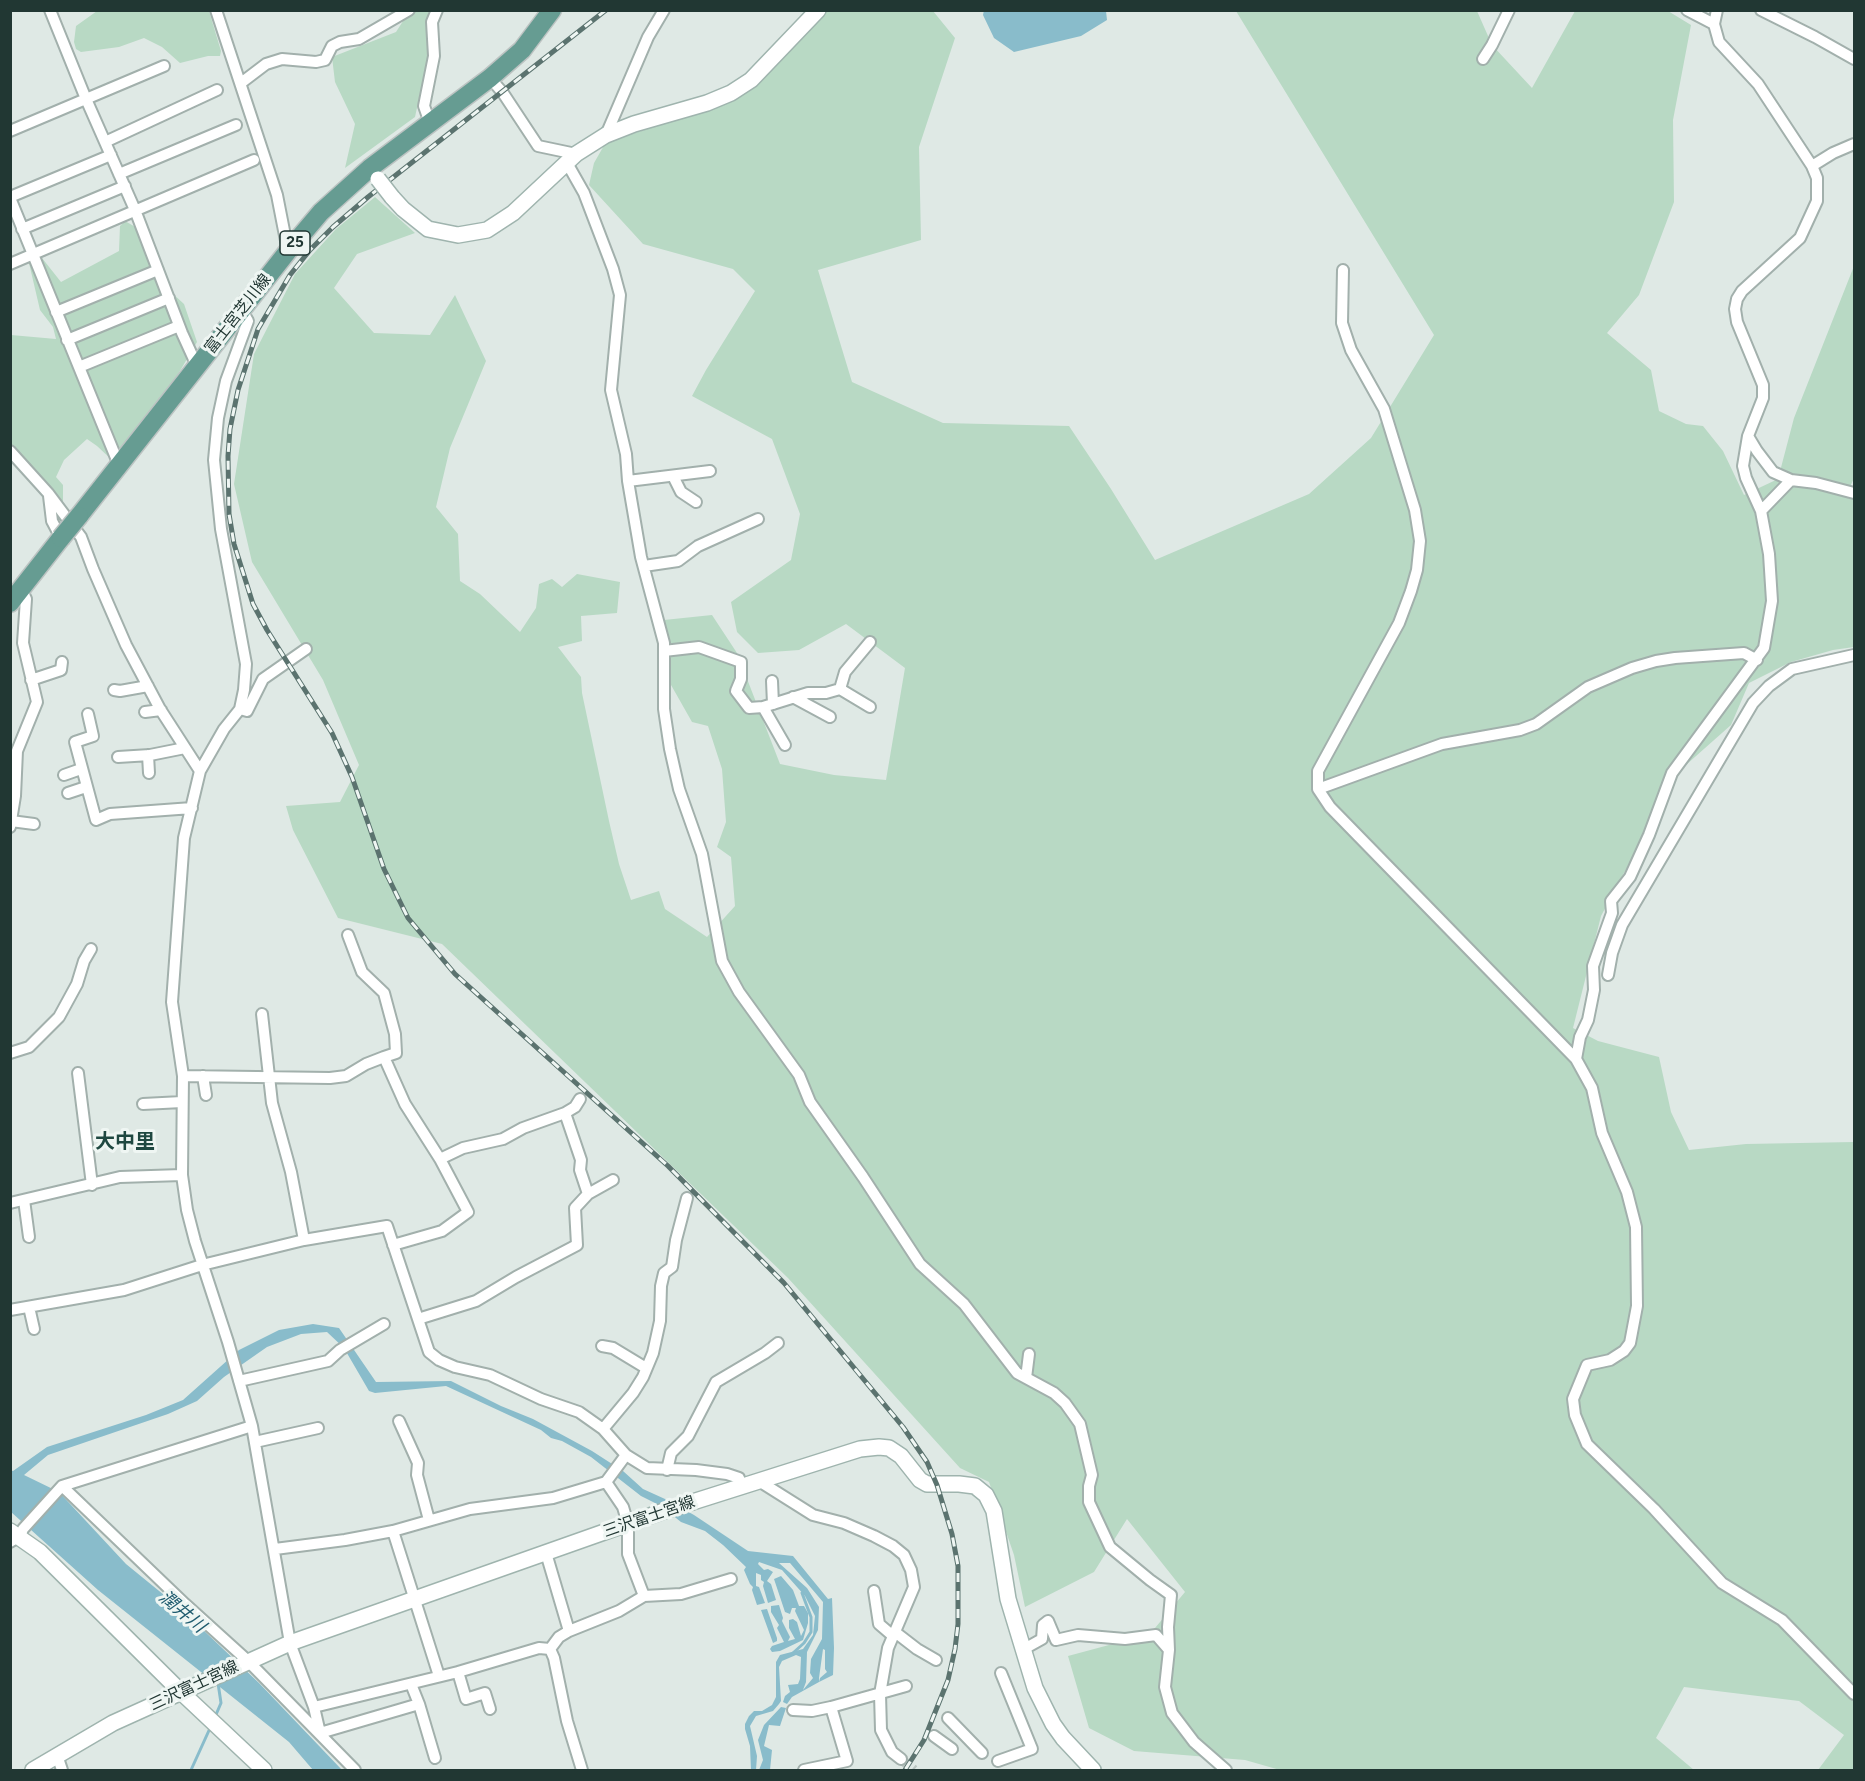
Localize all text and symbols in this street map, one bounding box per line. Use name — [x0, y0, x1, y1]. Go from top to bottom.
road number: 25 — [280, 231, 310, 255]
street label: 富士宮芝川線 — [201, 270, 275, 358]
district label: 大中里 — [95, 1130, 155, 1154]
street label: 三沢富士宮線 — [600, 1492, 698, 1542]
water label: 潤井川 — [154, 1586, 210, 1638]
street label: 三沢富士宮線 — [146, 1657, 242, 1715]

